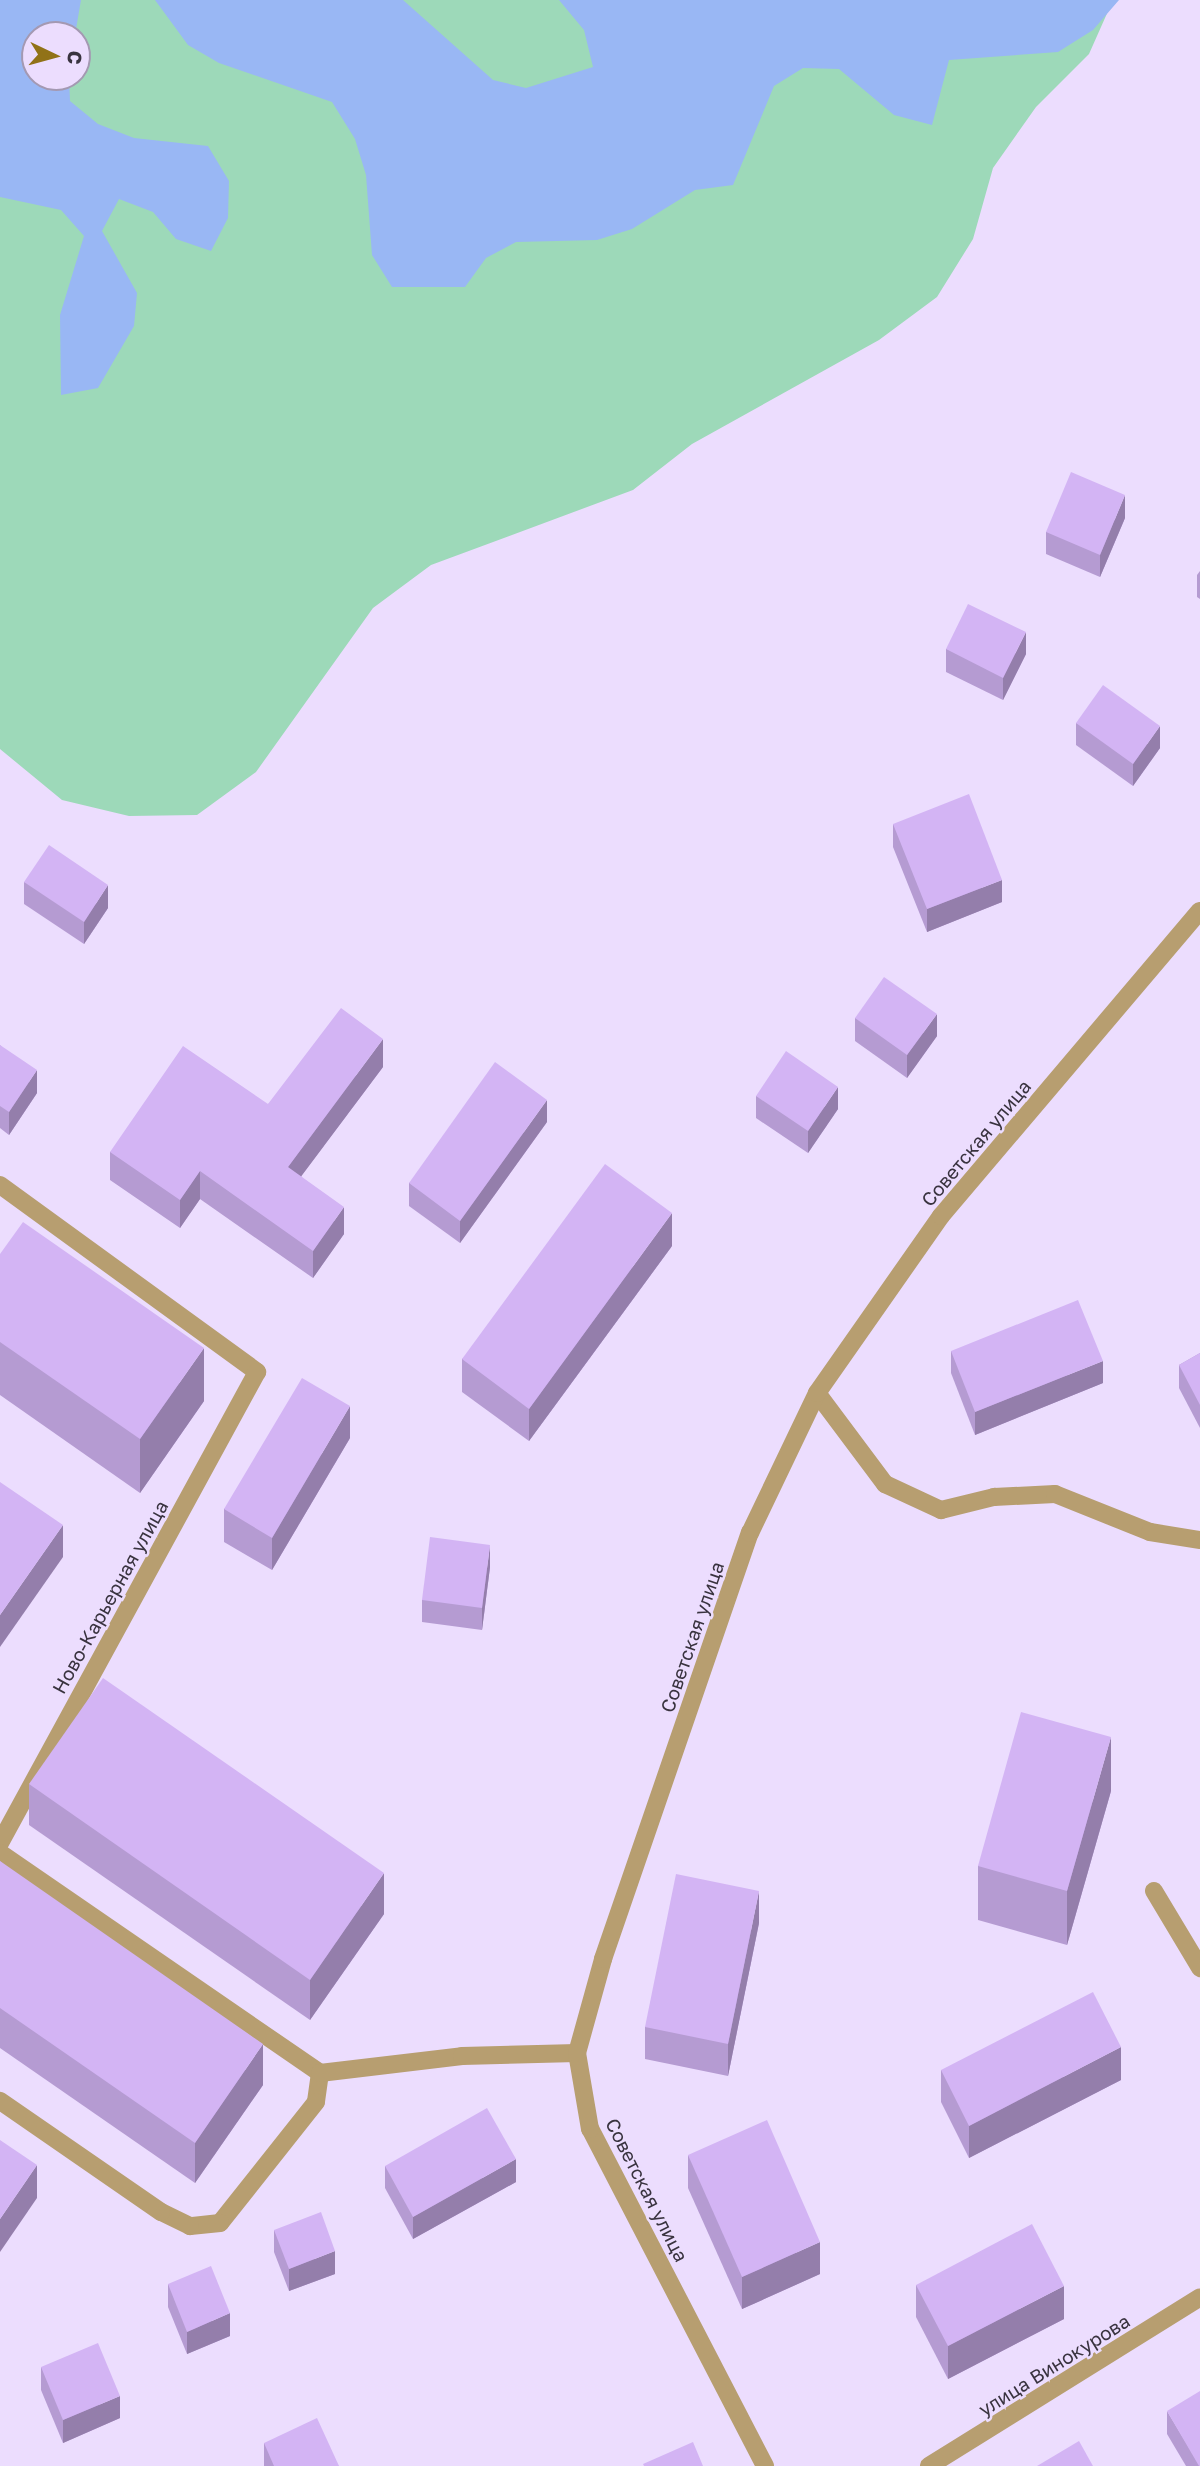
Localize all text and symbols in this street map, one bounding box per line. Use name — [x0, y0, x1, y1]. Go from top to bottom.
north arrow — [21, 21, 91, 91]
text: С — [63, 50, 87, 65]
street label: Советская улица — [916, 1075, 1036, 1211]
street label: Ново-Карьерная улица — [47, 1497, 173, 1697]
street label: Советская улица — [655, 1559, 729, 1715]
street label: Советская улица — [601, 2114, 693, 2266]
street label: улица Винокурова — [974, 2309, 1134, 2421]

